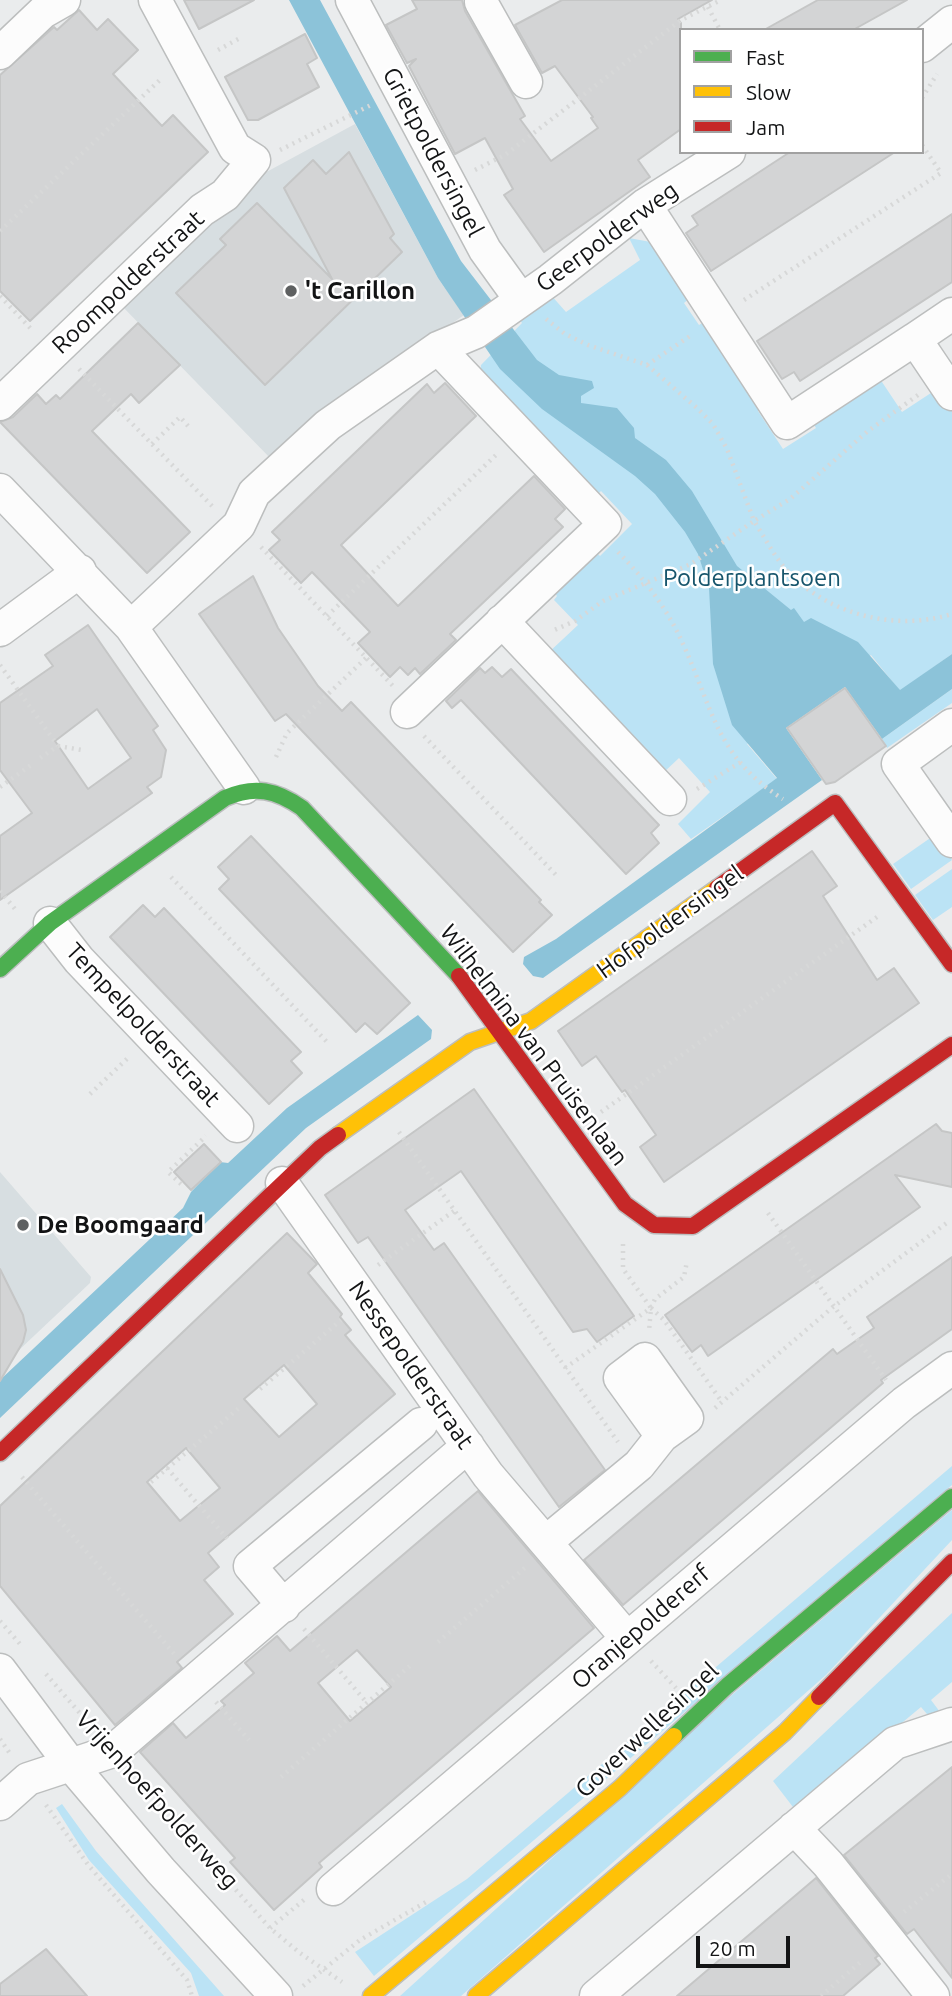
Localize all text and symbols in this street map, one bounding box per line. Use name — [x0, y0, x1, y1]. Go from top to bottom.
legend — [679, 28, 924, 154]
text: Fast — [746, 45, 784, 69]
street label: Grietpoldersingel — [376, 62, 490, 242]
text: Slow — [746, 80, 791, 104]
text: Jam — [746, 115, 785, 139]
street label: Geerpolderweg — [530, 176, 684, 298]
street label: Roompolderstraat — [46, 204, 210, 360]
place label: 't Carillon — [305, 277, 415, 305]
marker: 't Carillon — [283, 283, 299, 299]
park label: Polderplantsoen — [663, 564, 841, 592]
street label: Hofpoldersingel — [591, 859, 749, 985]
street label: Wilhelmina van Pruisenlaan — [434, 919, 634, 1171]
street label: Tempelpolderstraat — [60, 937, 226, 1113]
place label: De Boomgaard — [37, 1211, 204, 1239]
marker: De Boomgaard — [15, 1217, 31, 1233]
street label: Nessepolderstraat — [342, 1276, 480, 1454]
street label: Oranjepoldererf — [566, 1559, 716, 1695]
street label: Goverwellesingel — [569, 1656, 725, 1804]
street label: Vrijenhoefpolderweg — [70, 1705, 244, 1895]
scale bar — [700, 1923, 794, 1967]
text: 20 m — [709, 1936, 756, 1960]

